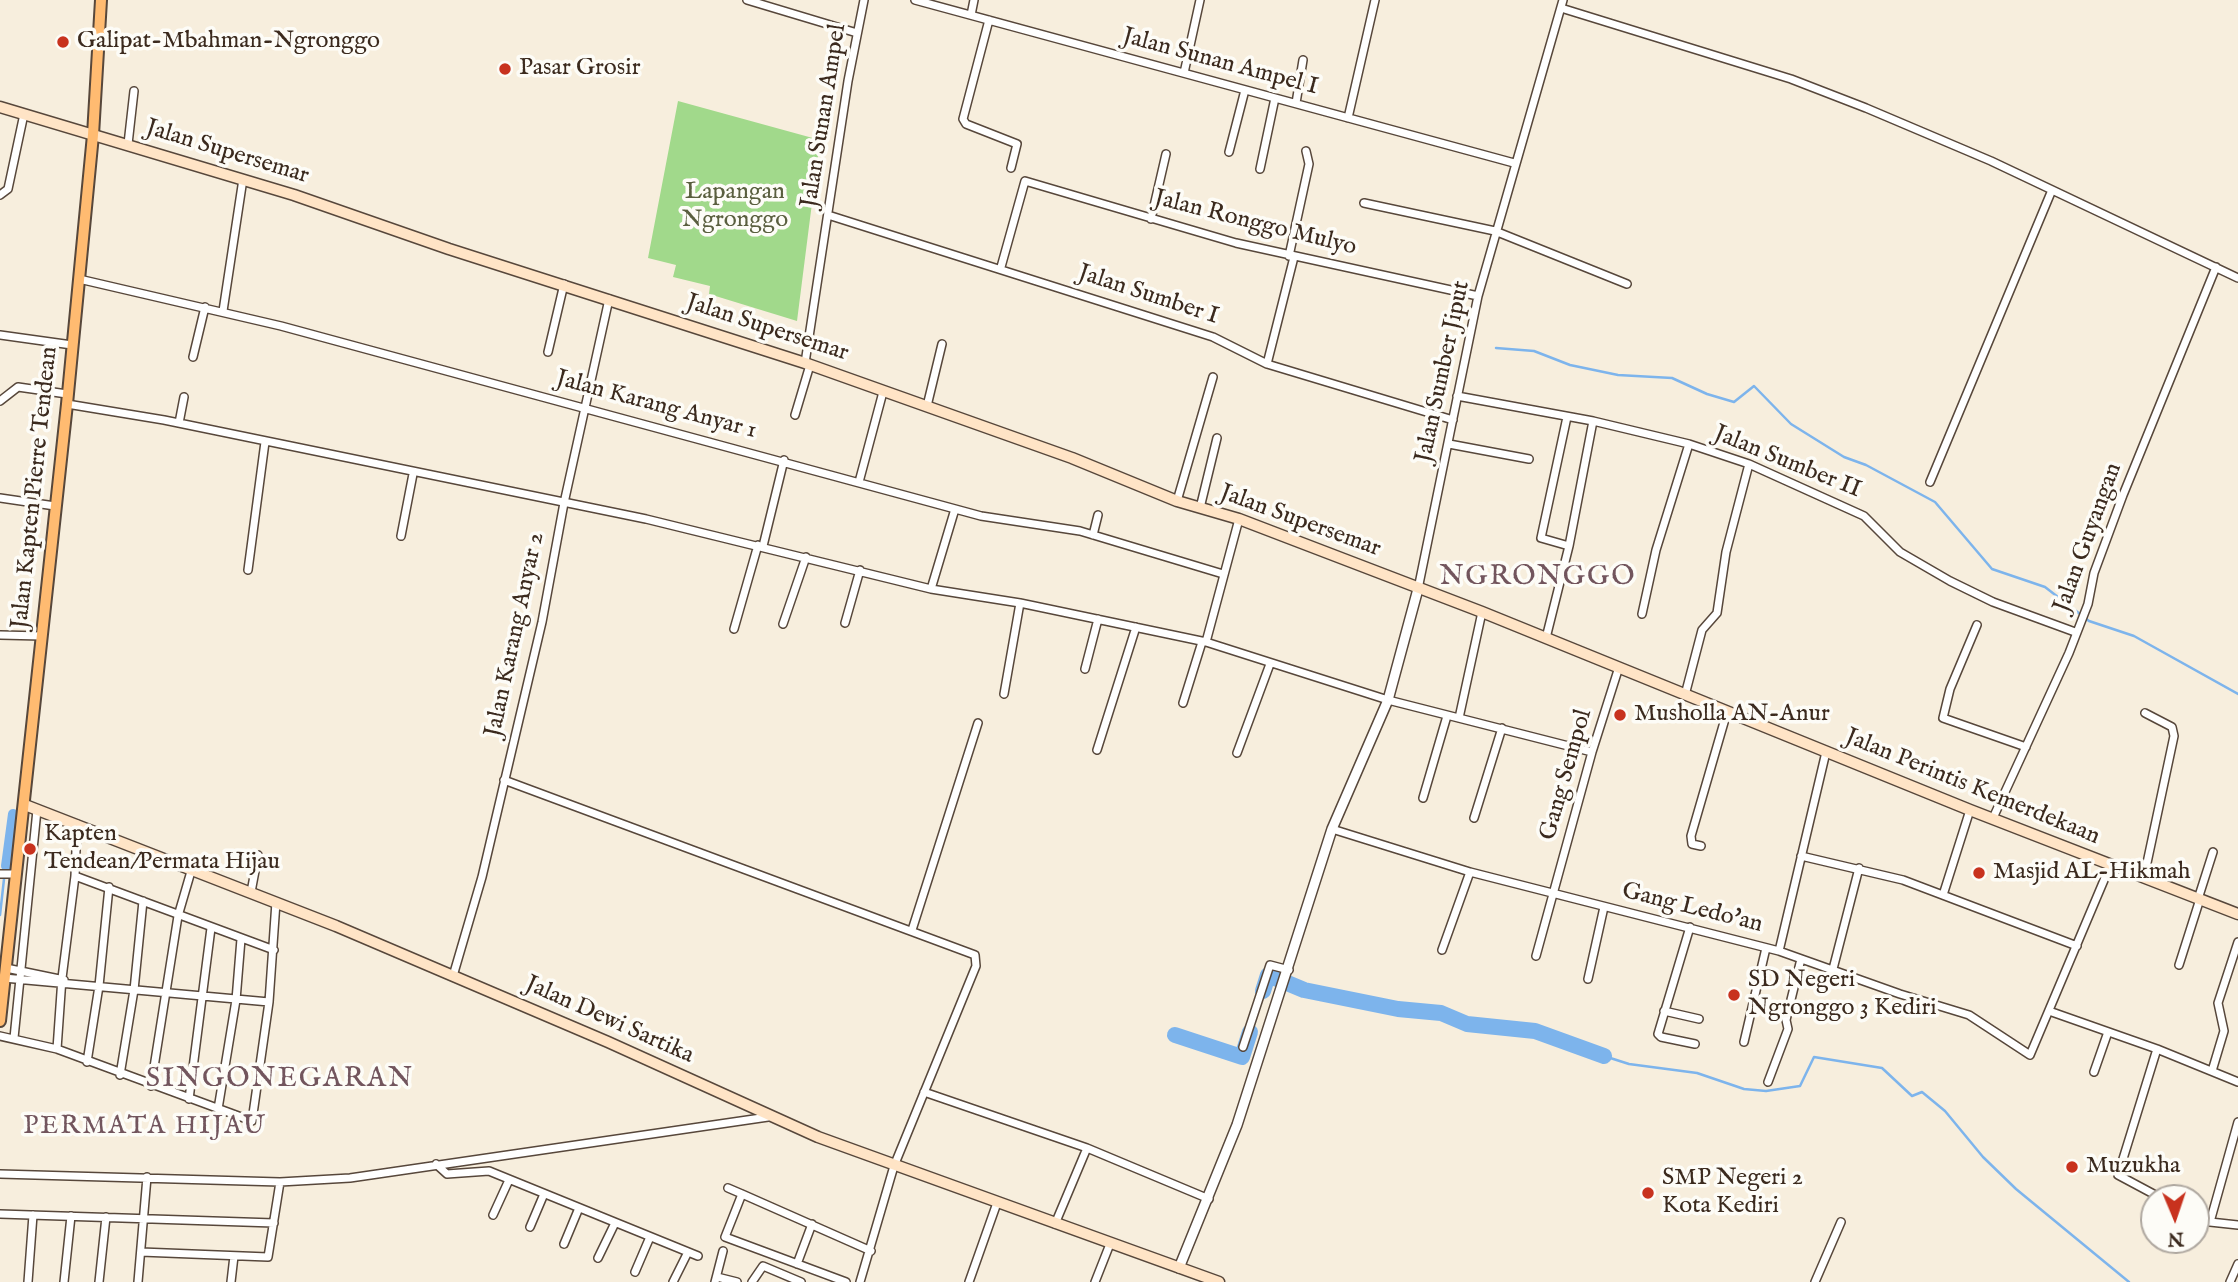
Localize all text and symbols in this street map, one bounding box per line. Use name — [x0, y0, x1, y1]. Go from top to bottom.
street label: Jalan Sunan Ampel — [796, 22, 854, 210]
street label: Jalan Sunan Ampel I — [1119, 23, 1321, 103]
place label: Galipat-Mbahman-Ngronggo — [77, 28, 380, 56]
marker: Galipat-Mbahman-Ngronggo — [55, 34, 71, 50]
place label: Pasar Grosir — [519, 55, 640, 83]
marker: Pasar Grosir — [497, 61, 513, 77]
street label: Jalan Supersemar — [142, 114, 312, 192]
park label: Lapangan Ngronggo — [682, 179, 788, 235]
street label: Jalan Ronggo Mulyo — [1151, 185, 1359, 263]
street label: Jalan Sumber I — [1074, 260, 1222, 332]
street label: Jalan Sumber Jiput — [1411, 278, 1477, 466]
street label: Jalan Supersemar — [682, 289, 852, 369]
street label: Jalan Kapten Pierre Tendean — [7, 345, 65, 631]
street label: Jalan Karang Anyar 1 — [553, 365, 759, 447]
street label: Jalan Sumber II — [1709, 420, 1865, 506]
street label: Jalan Guyangan — [2049, 459, 2129, 617]
street label: Jalan Supersemar — [1216, 480, 1384, 564]
street label: Jalan Karang Anyar 2 — [480, 530, 552, 740]
district label: NGRONGGO — [1440, 561, 1636, 595]
place label: Musholla AN-Anur — [1634, 701, 1830, 729]
street label: Gang Sempol — [1535, 706, 1599, 844]
marker: Musholla AN-Anur — [1612, 707, 1628, 723]
street label: Jalan Perintis Kemerdekaan — [1840, 724, 2104, 852]
place label: Kapten Tendean/Permata Hijau — [44, 821, 280, 877]
marker: Kapten Tendean/Permata Hijau — [22, 841, 38, 857]
place label: Masjid AL-Hikmah — [1993, 859, 2190, 887]
marker: Masjid AL-Hikmah — [1971, 865, 1987, 881]
street label: Gang Ledo'an — [1619, 878, 1765, 940]
place label: SD Negeri Ngronggo 3 Kediri — [1748, 967, 1937, 1023]
street label: Jalan Dewi Sartika — [520, 971, 698, 1071]
marker: SD Negeri Ngronggo 3 Kediri — [1726, 987, 1742, 1003]
district label: SINGONEGARAN — [147, 1063, 413, 1097]
district label: PERMATA HIJAU — [25, 1112, 265, 1144]
place label: Muzukha — [2086, 1153, 2180, 1181]
marker: Muzukha — [2064, 1159, 2080, 1175]
place label: SMP Negeri 2 Kota Kediri — [1662, 1165, 1803, 1221]
north arrow — [2140, 1184, 2210, 1254]
marker: SMP Negeri 2 Kota Kediri — [1640, 1185, 1656, 1201]
text: N — [2167, 1226, 2184, 1250]

